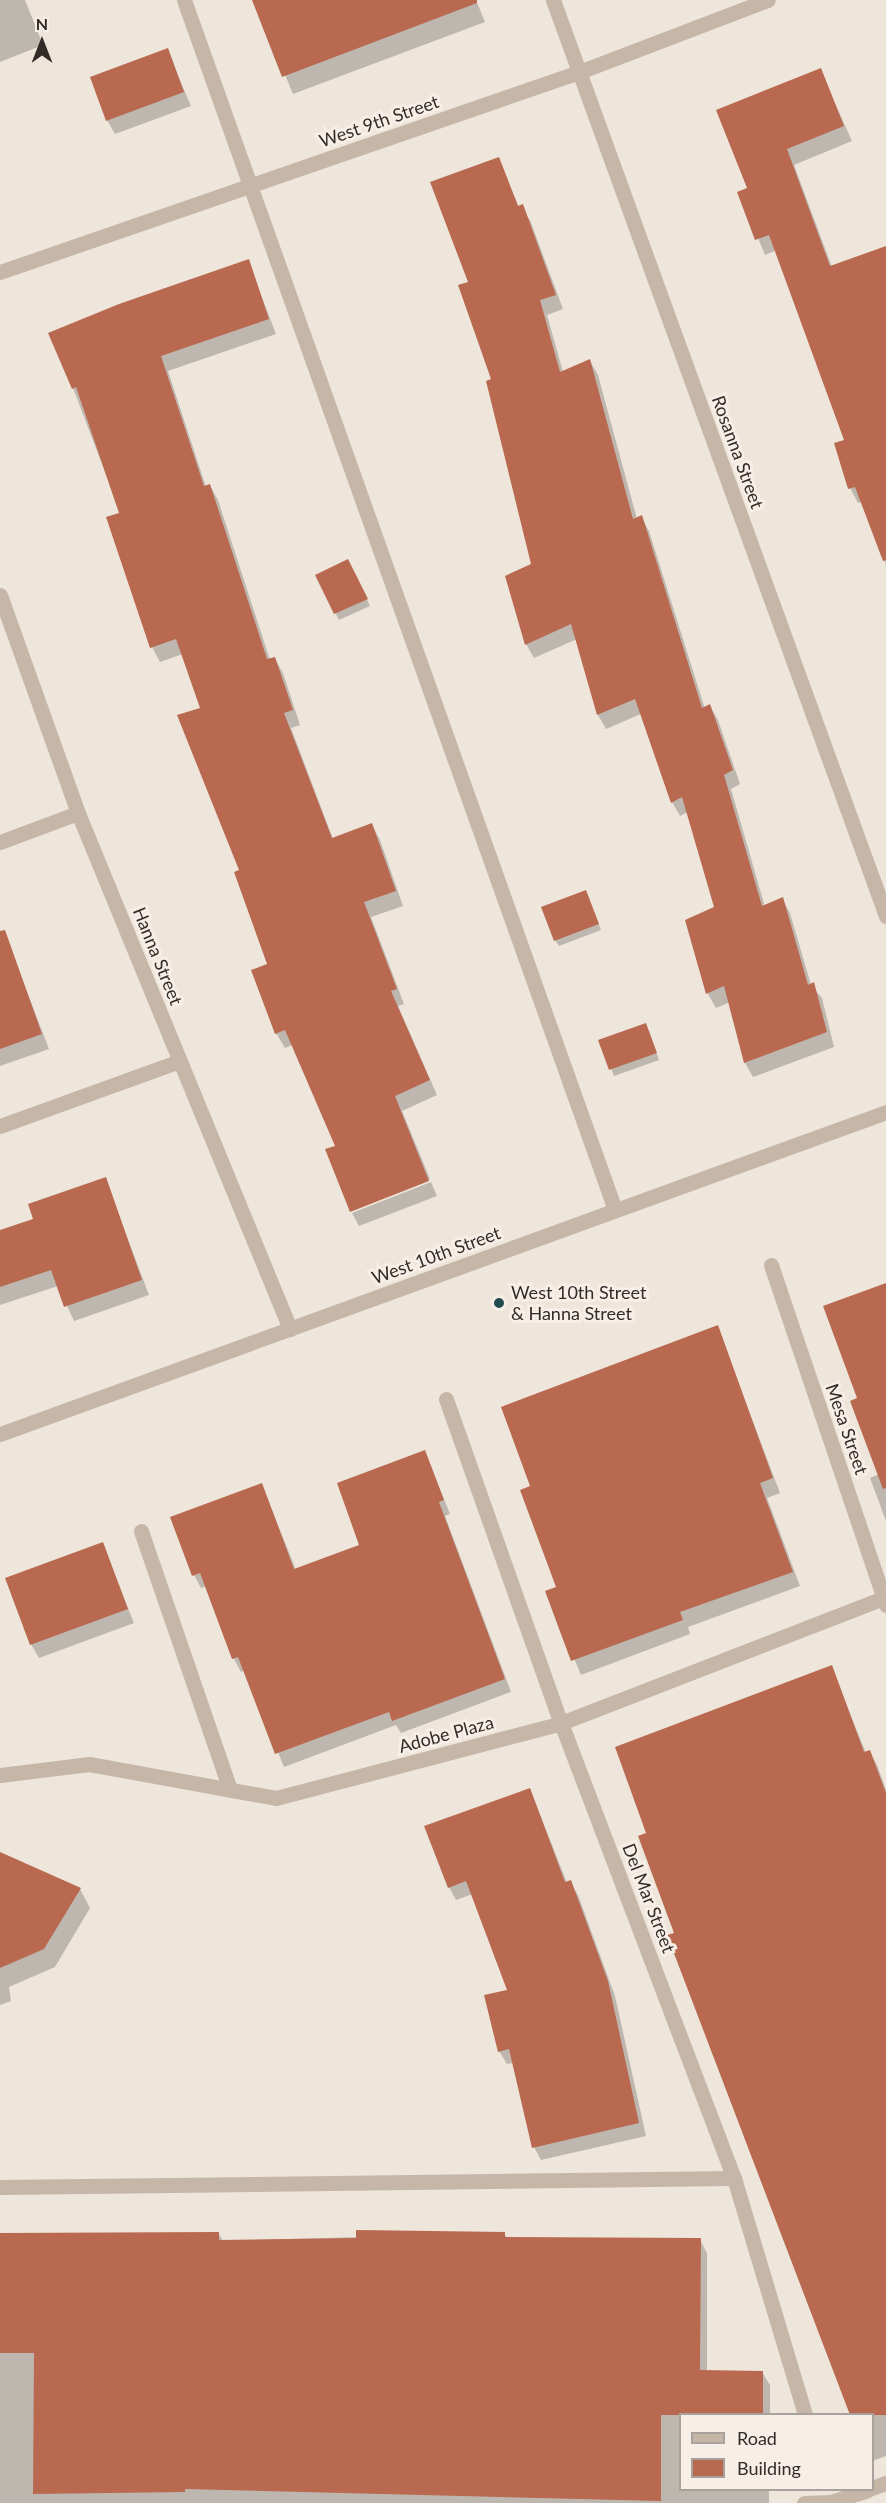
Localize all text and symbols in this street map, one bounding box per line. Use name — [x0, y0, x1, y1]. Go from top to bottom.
north arrow — [12, 12, 72, 72]
text: N — [36, 14, 48, 33]
street label: West 9th Street — [316, 90, 442, 152]
street label: Rosanna Street — [708, 393, 768, 511]
street label: Hanna Street — [129, 904, 187, 1008]
street label: West 10th Street — [369, 1222, 503, 1288]
place label: West 10th Street & Hanna Street — [511, 1282, 646, 1324]
marker: West 10th Street & Hanna Street — [492, 1296, 506, 1310]
street label: Mesa Street — [821, 1381, 873, 1477]
street label: Adobe Plaza — [396, 1711, 496, 1757]
street label: Del Mar Street — [618, 1840, 680, 1956]
legend — [679, 2413, 874, 2491]
text: Road — [737, 2427, 777, 2449]
text: Building — [737, 2457, 801, 2479]

